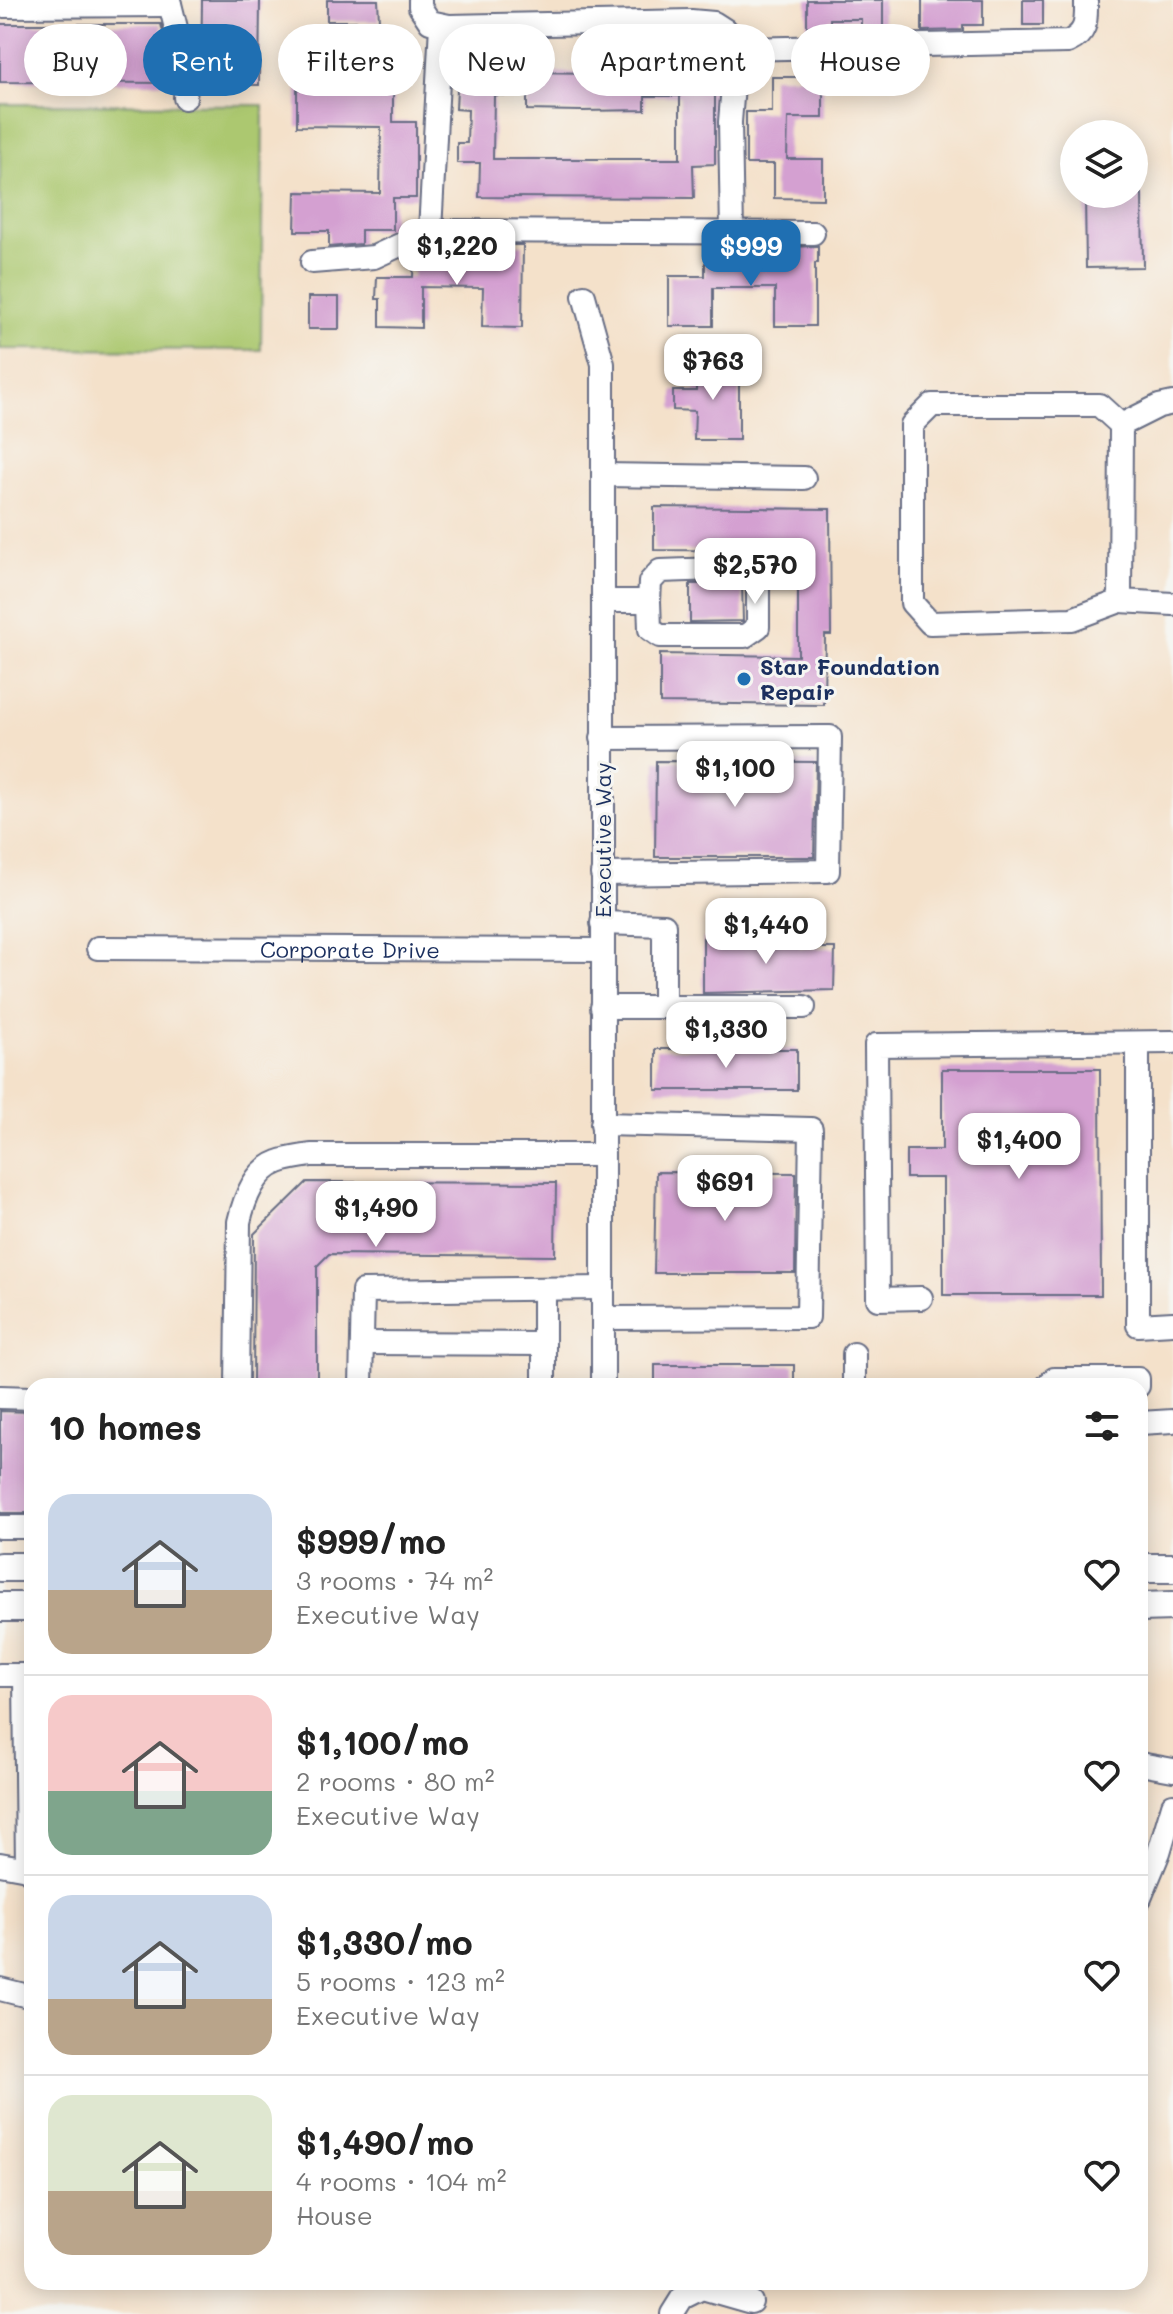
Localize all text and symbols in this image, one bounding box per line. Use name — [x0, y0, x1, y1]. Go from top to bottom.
chip: Buy — [24, 24, 127, 96]
chip: Rent — [143, 24, 262, 96]
chip: Filters — [278, 24, 423, 96]
chip: New — [439, 24, 555, 96]
chip: Apartment — [571, 24, 775, 96]
chip: House — [791, 24, 930, 96]
map controls — [1060, 120, 1148, 208]
button: layers — [1060, 120, 1148, 208]
pin: $1,220 — [392, 219, 522, 287]
pin: $999 — [704, 220, 798, 288]
text: $1,220 — [416, 228, 498, 262]
text: $999 — [720, 229, 782, 263]
pin: $763 — [666, 334, 760, 402]
text: $763 — [682, 343, 744, 377]
pin: $2,570 — [690, 538, 820, 606]
text: $2,570 — [713, 547, 797, 581]
place label: Star Foundation Repair — [760, 652, 940, 706]
marker: Star Foundation Repair — [735, 670, 753, 688]
pin: $1,100 — [670, 741, 800, 809]
text: $1,100 — [695, 750, 775, 784]
street label: Executive Way — [588, 762, 617, 918]
pin: $1,440 — [701, 898, 831, 966]
text: $1,440 — [723, 907, 809, 941]
street label: Corporate Drive — [260, 934, 440, 964]
pin: $1,330 — [661, 1002, 791, 1070]
text: $1,330 — [684, 1011, 768, 1045]
pin: $1,400 — [954, 1113, 1084, 1181]
text: $1,400 — [976, 1122, 1062, 1156]
pin: $691 — [678, 1155, 772, 1223]
text: $691 — [696, 1164, 754, 1198]
pin: $1,490 — [311, 1181, 441, 1249]
text: $1,490 — [334, 1190, 418, 1224]
text: 10 homes — [48, 1404, 202, 1449]
icon: filters — [1080, 1404, 1124, 1448]
text: $999/mo — [296, 1518, 446, 1563]
icon: home — [112, 1526, 208, 1622]
icon: heart — [1080, 1552, 1124, 1596]
text: 3 rooms · 74 m² — [296, 1563, 493, 1597]
text: Executive Way — [296, 1597, 480, 1631]
text: $1,100/mo — [296, 1719, 469, 1764]
icon: home — [112, 1727, 208, 1823]
icon: heart — [1080, 1753, 1124, 1797]
text: 2 rooms · 80 m² — [296, 1764, 495, 1798]
text: Executive Way — [296, 1798, 480, 1832]
text: $1,330/mo — [296, 1919, 473, 1964]
icon: home — [112, 1927, 208, 2023]
icon: heart — [1080, 1953, 1124, 1997]
text: 5 rooms · 123 m² — [296, 1964, 505, 1998]
text: Executive Way — [296, 1998, 480, 2032]
text: $1,490/mo — [296, 2119, 474, 2164]
icon: home — [112, 2127, 208, 2223]
icon: heart — [1080, 2153, 1124, 2197]
text: 4 rooms · 104 m² — [296, 2164, 507, 2198]
text: House — [296, 2198, 373, 2232]

